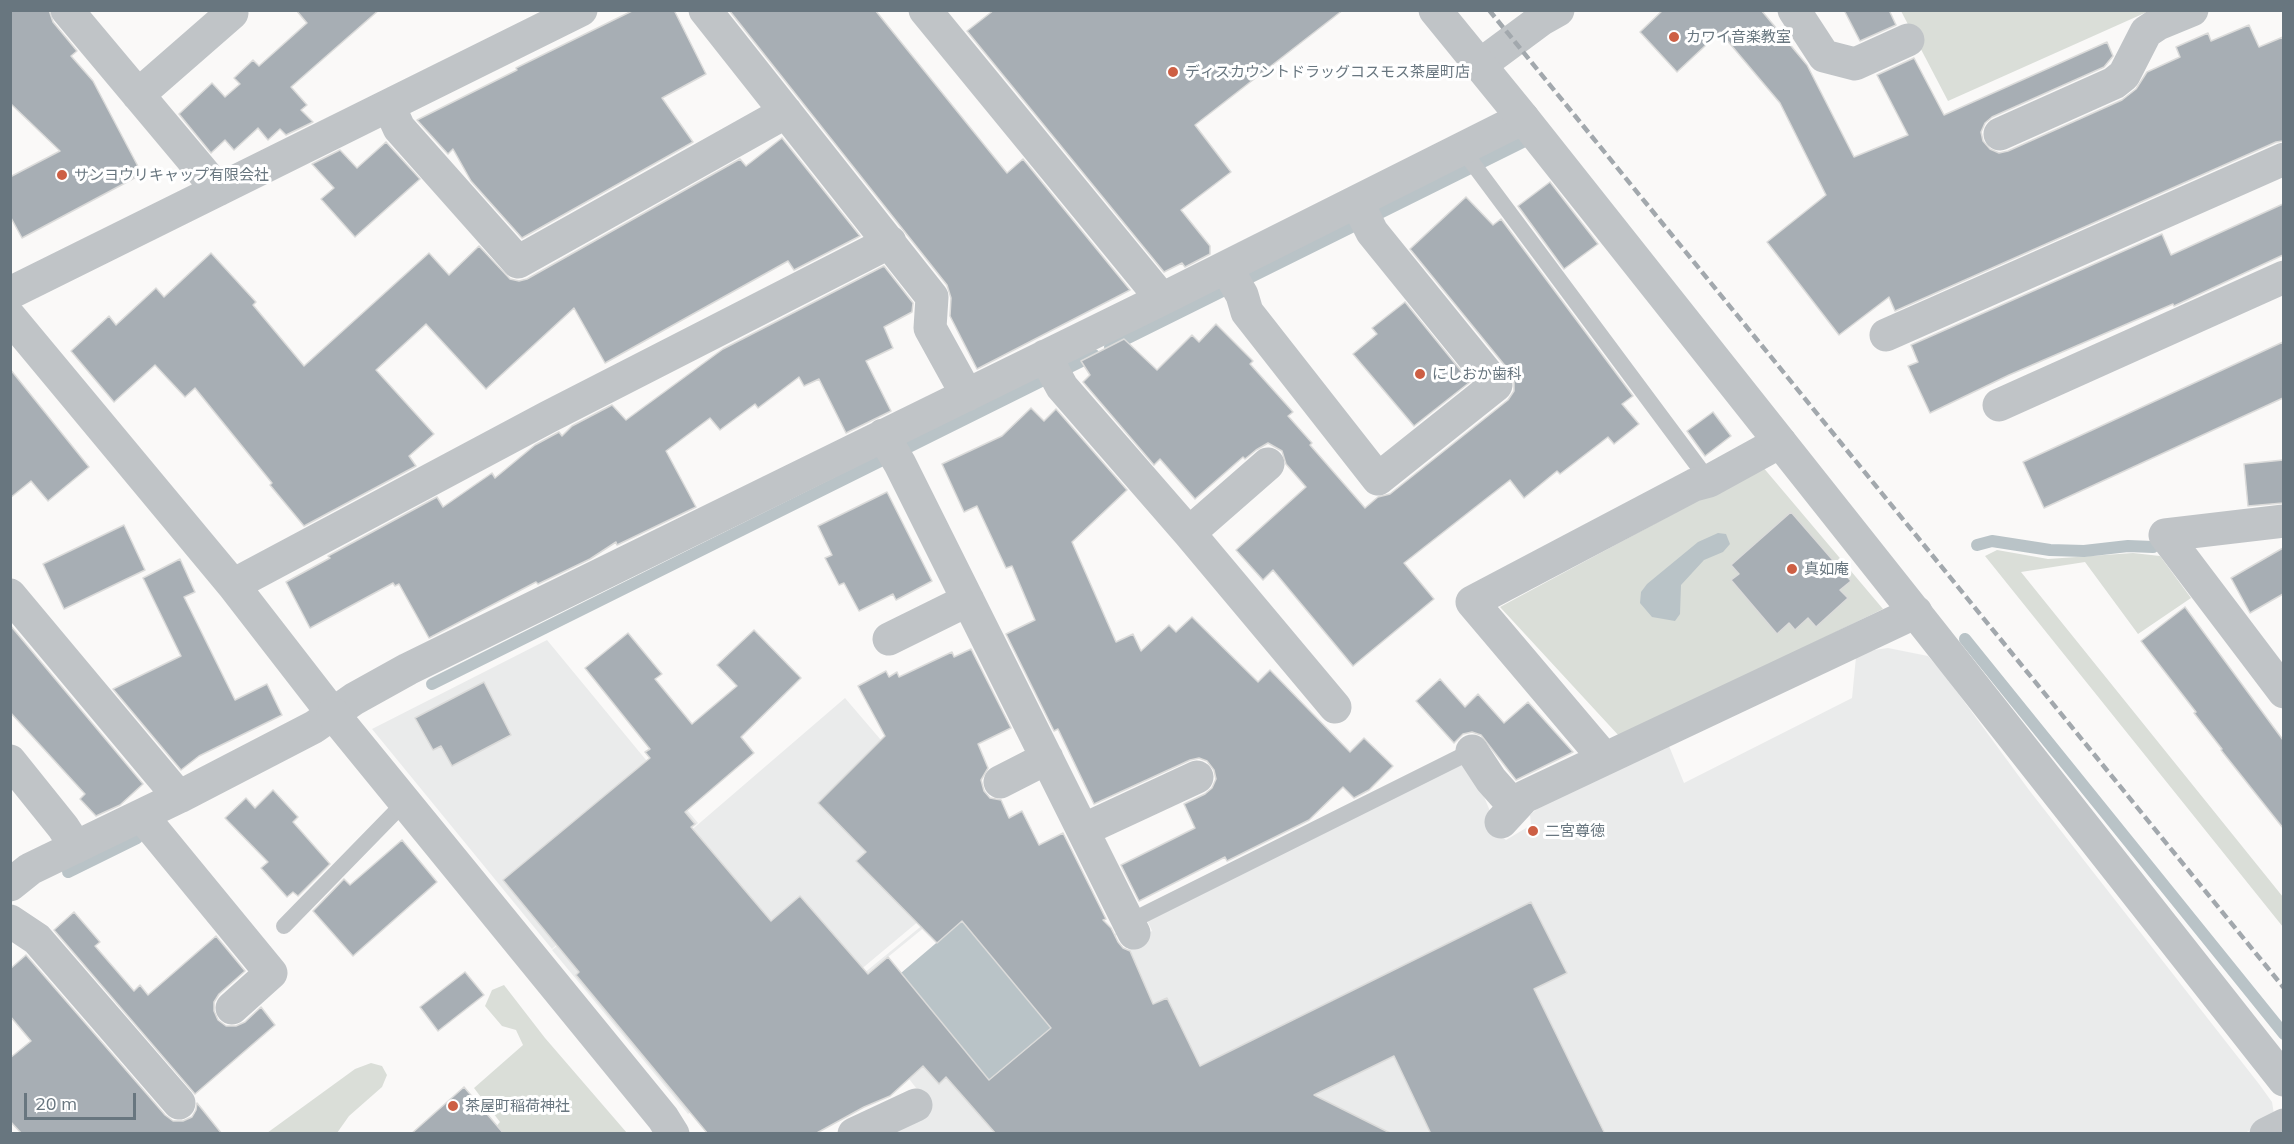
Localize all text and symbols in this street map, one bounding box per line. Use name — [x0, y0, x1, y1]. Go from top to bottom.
place label: カワイ音楽教室 — [1686, 28, 1791, 46]
marker: カワイ音楽教室 — [1667, 30, 1681, 44]
place label: ディスカウントドラッグコスモス茶屋町店 — [1185, 63, 1470, 81]
marker: ディスカウントドラッグコスモス茶屋町店 — [1166, 65, 1180, 79]
place label: サンヨウリキャップ有限会社 — [74, 166, 269, 184]
marker: サンヨウリキャップ有限会社 — [55, 168, 69, 182]
place label: にしおか歯科 — [1432, 365, 1522, 383]
marker: にしおか歯科 — [1413, 367, 1427, 381]
place label: 真如庵 — [1804, 560, 1849, 578]
marker: 真如庵 — [1785, 562, 1799, 576]
place label: 二宮尊徳 — [1545, 822, 1605, 840]
marker: 二宮尊徳 — [1526, 824, 1540, 838]
scale bar — [27, 1081, 140, 1119]
text: 20 m — [35, 1092, 77, 1115]
place label: 茶屋町稲荷神社 — [465, 1097, 570, 1115]
marker: 茶屋町稲荷神社 — [446, 1099, 460, 1113]

